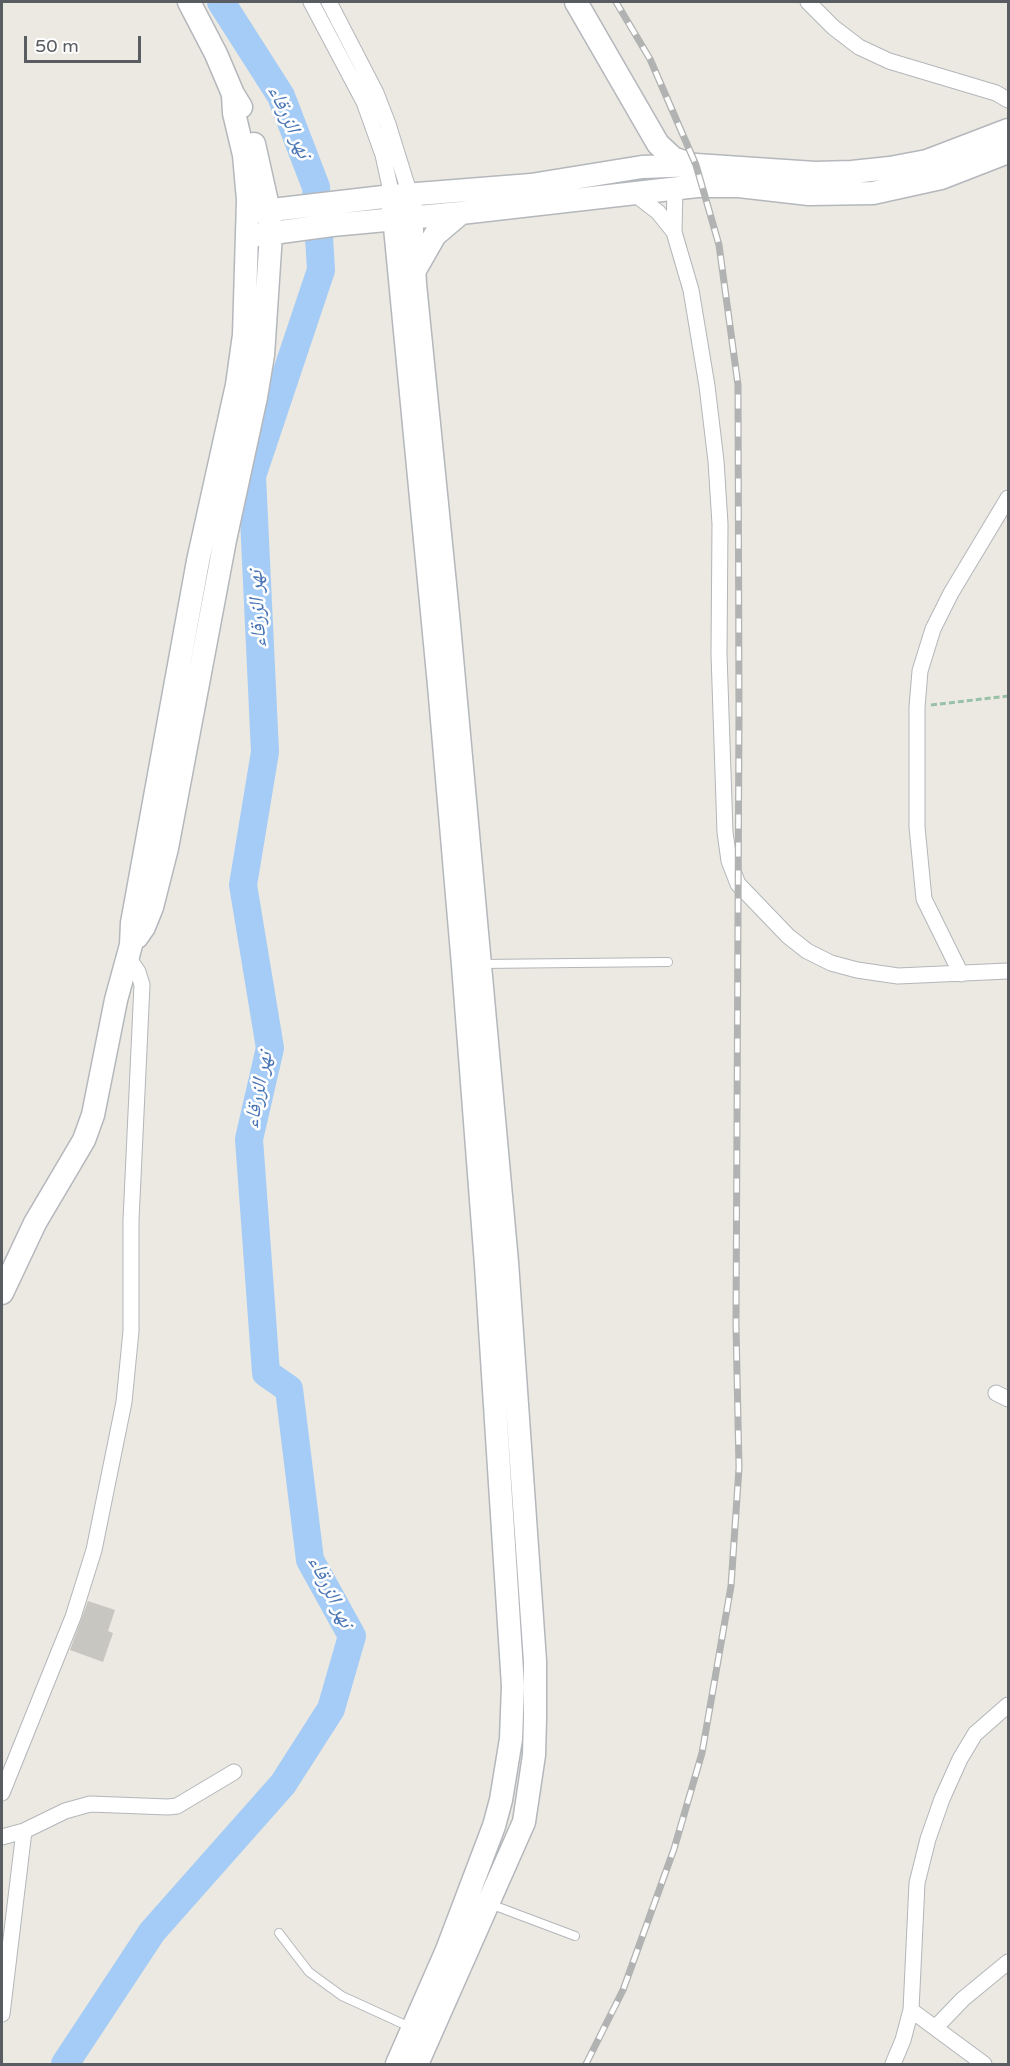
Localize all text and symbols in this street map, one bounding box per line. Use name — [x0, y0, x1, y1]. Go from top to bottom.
scale bar — [27, 24, 144, 62]
text: 50 m — [35, 35, 79, 57]
water label: نهر الزرقاء — [262, 82, 316, 162]
water label: نهر الزرقاء — [243, 570, 273, 648]
water label: نهر الزرقاء — [239, 1050, 279, 1130]
water label: نهر الزرقاء — [302, 1552, 358, 1632]

